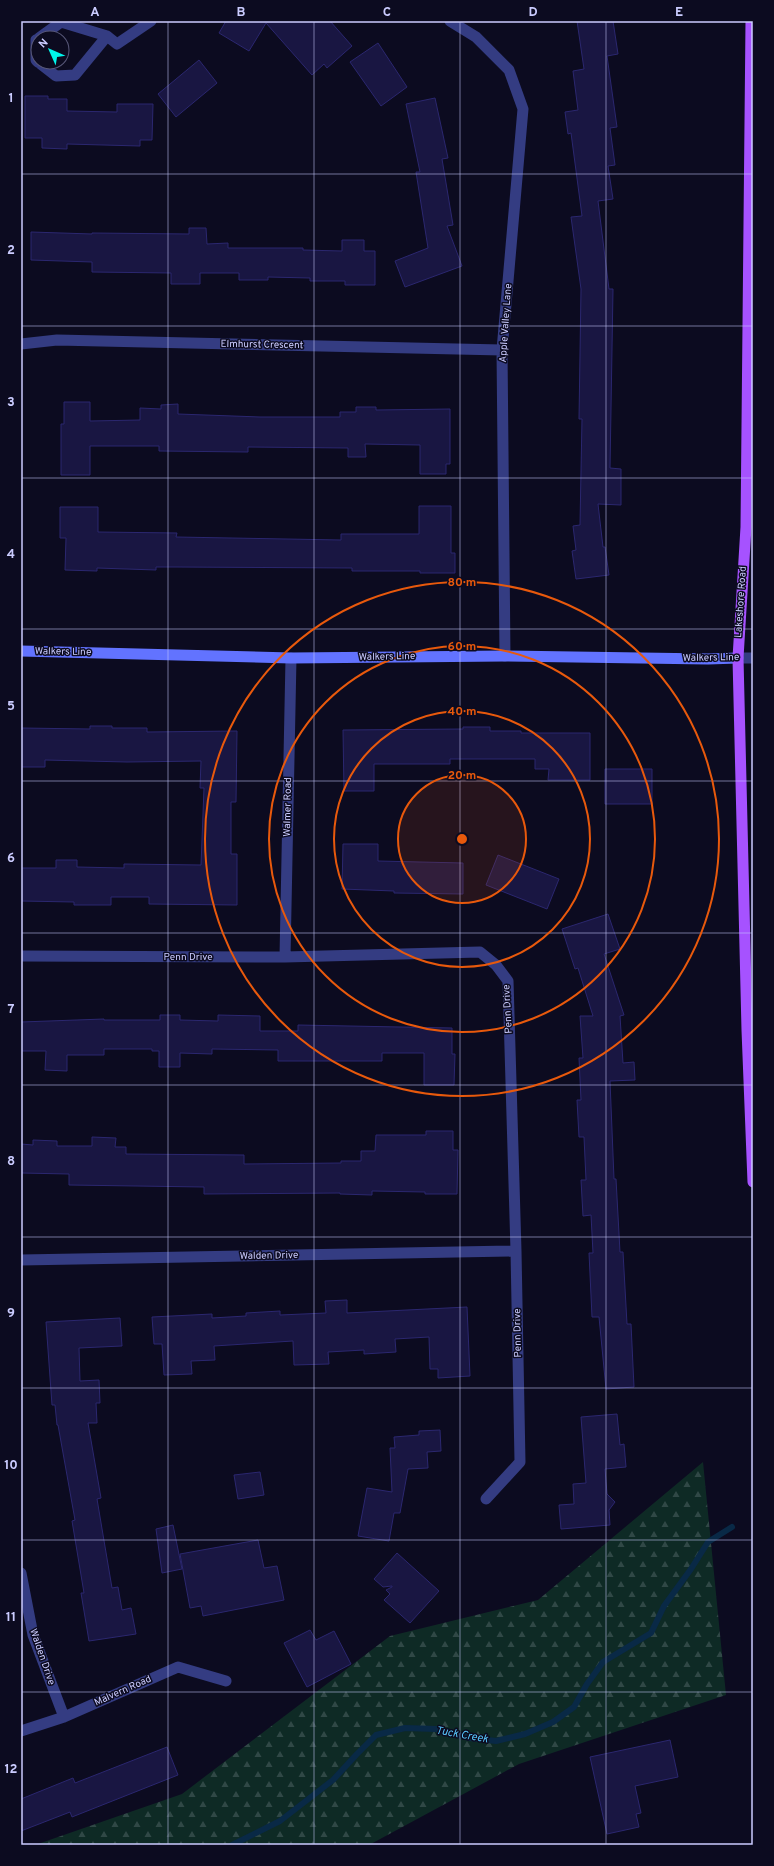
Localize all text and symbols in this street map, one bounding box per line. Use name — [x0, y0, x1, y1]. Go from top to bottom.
text: A — [90, 5, 100, 21]
text: B — [237, 5, 246, 21]
text: C — [383, 5, 391, 21]
text: D — [528, 5, 538, 21]
text: E — [675, 5, 683, 21]
north arrow — [30, 30, 70, 70]
text: N — [36, 36, 51, 51]
text: 1 — [8, 91, 14, 107]
text: 2 — [7, 243, 15, 259]
street label: Apple Valley Lane — [497, 283, 515, 363]
street label: Elmhurst Crescent — [221, 338, 304, 352]
text: 3 — [7, 395, 15, 411]
text: 4 — [7, 547, 15, 563]
street label: Lakeshore Road — [732, 566, 750, 638]
text: 80 m — [448, 575, 476, 591]
text: 60 m — [448, 639, 476, 655]
street label: Walkers Line — [35, 645, 91, 659]
street label: Walkers Line — [359, 650, 415, 664]
street label: Walkers Line — [683, 651, 739, 665]
text: 5 — [7, 699, 15, 715]
text: 40 m — [447, 704, 477, 720]
text: 20 m — [448, 768, 476, 784]
street label: Walmer Road — [281, 777, 295, 837]
centre of rings — [455, 832, 469, 846]
text: 6 — [7, 851, 15, 867]
street label: Penn Drive — [163, 951, 213, 964]
street label: Penn Drive — [500, 984, 516, 1034]
text: 7 — [8, 1002, 15, 1018]
text: 8 — [7, 1154, 15, 1170]
street label: Walden Drive — [239, 1249, 299, 1263]
text: 9 — [7, 1306, 15, 1322]
street label: Penn Drive — [511, 1308, 525, 1358]
text: 10 — [4, 1458, 18, 1474]
text: 11 — [6, 1610, 16, 1626]
street label: Walden Drive — [26, 1627, 58, 1687]
street label: Malvern Road — [92, 1673, 154, 1709]
water label: Tuck Creek — [435, 1724, 490, 1747]
text: 12 — [4, 1762, 18, 1778]

